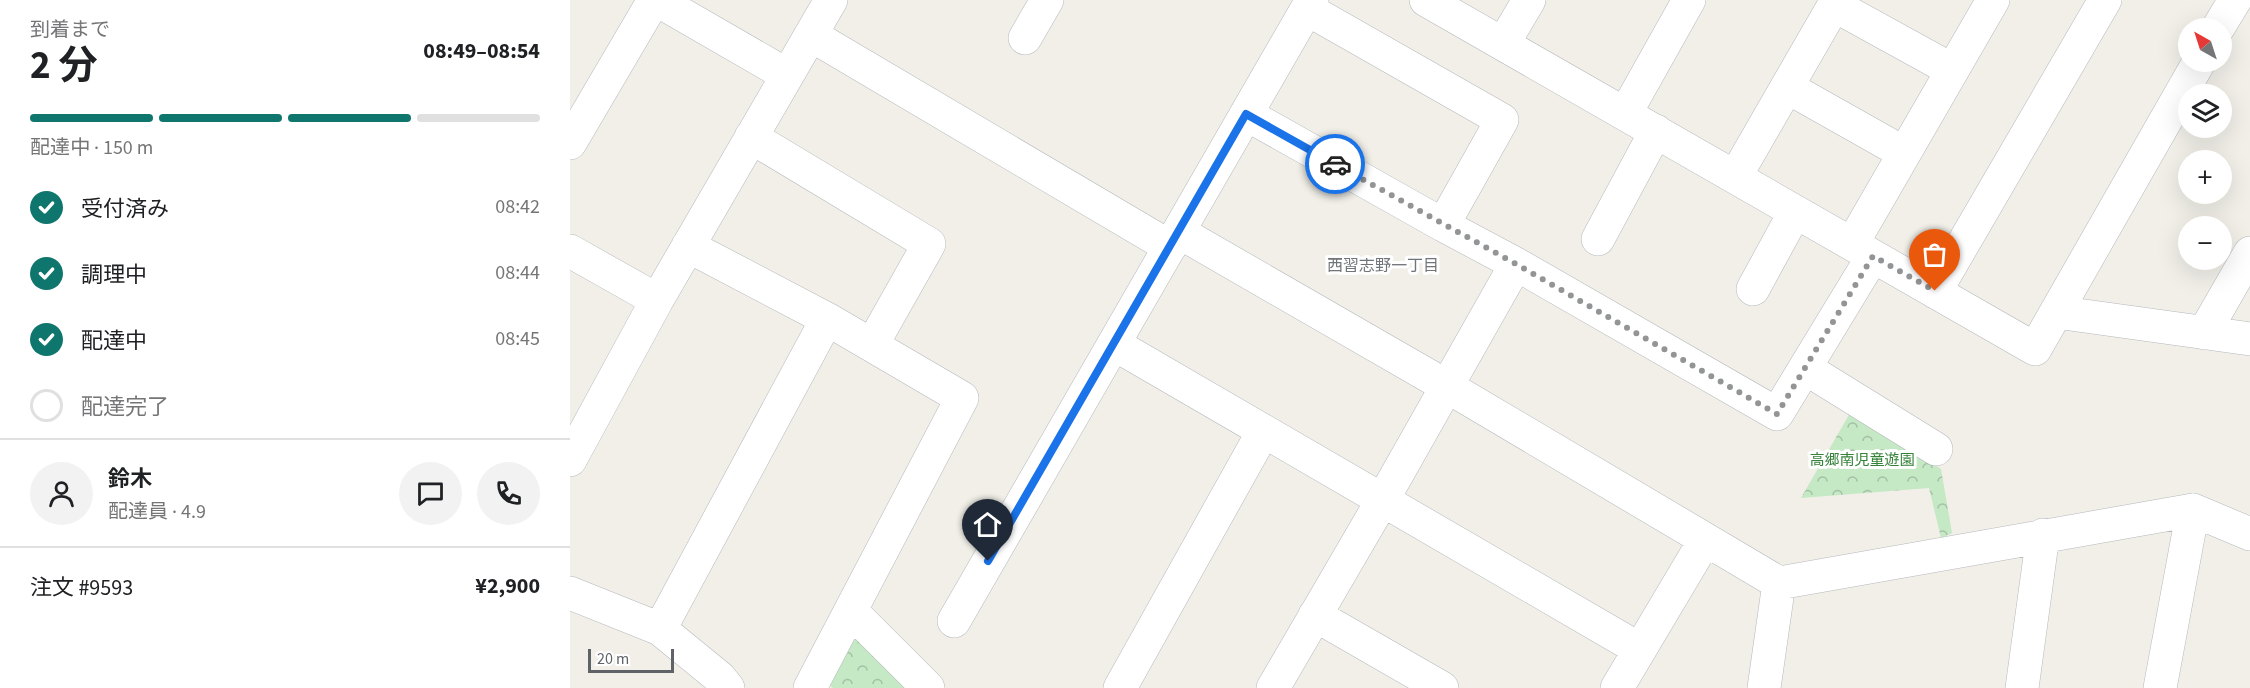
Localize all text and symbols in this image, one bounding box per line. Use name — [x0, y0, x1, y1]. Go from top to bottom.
text: 到着まで — [30, 16, 110, 44]
north arrow — [2178, 18, 2232, 72]
map controls — [2178, 18, 2232, 270]
text: 08:49–08:54 — [423, 35, 540, 67]
text: 2 分 — [30, 38, 97, 94]
button: layers — [2178, 84, 2232, 138]
text: 配達中 · 150 m — [30, 134, 153, 162]
courier — [1305, 134, 1365, 194]
icon: car — [1319, 148, 1352, 181]
button: + — [2178, 150, 2232, 204]
icon: check — [30, 191, 63, 224]
text: 受付済み — [81, 193, 169, 225]
text: 08:42 — [495, 193, 540, 221]
button: − — [2178, 216, 2232, 270]
pin — [1909, 229, 1960, 291]
icon: bag — [1918, 238, 1951, 271]
district label: 西習志野一丁目 — [1327, 255, 1439, 277]
icon: check — [30, 257, 63, 290]
text: 調理中 — [81, 259, 147, 291]
text: 08:44 — [495, 259, 540, 287]
icon: check — [30, 323, 63, 356]
text: 配達中 — [81, 325, 147, 357]
text: 08:45 — [495, 325, 540, 353]
text: 配達完了 — [81, 391, 169, 423]
park label: 高郷南児童遊園 — [1809, 450, 1915, 471]
button: person — [30, 462, 93, 525]
button: chat — [399, 462, 462, 525]
button: phone — [477, 462, 540, 525]
text: 鈴木 — [108, 463, 152, 495]
text: 配達員 · 4.9 — [108, 498, 206, 526]
pin — [962, 499, 1013, 561]
icon: home — [971, 508, 1004, 541]
text: ¥2,900 — [475, 570, 540, 602]
text: 注文 #9593 — [30, 572, 133, 604]
scale bar — [588, 646, 674, 674]
text: 20 m — [597, 648, 629, 670]

